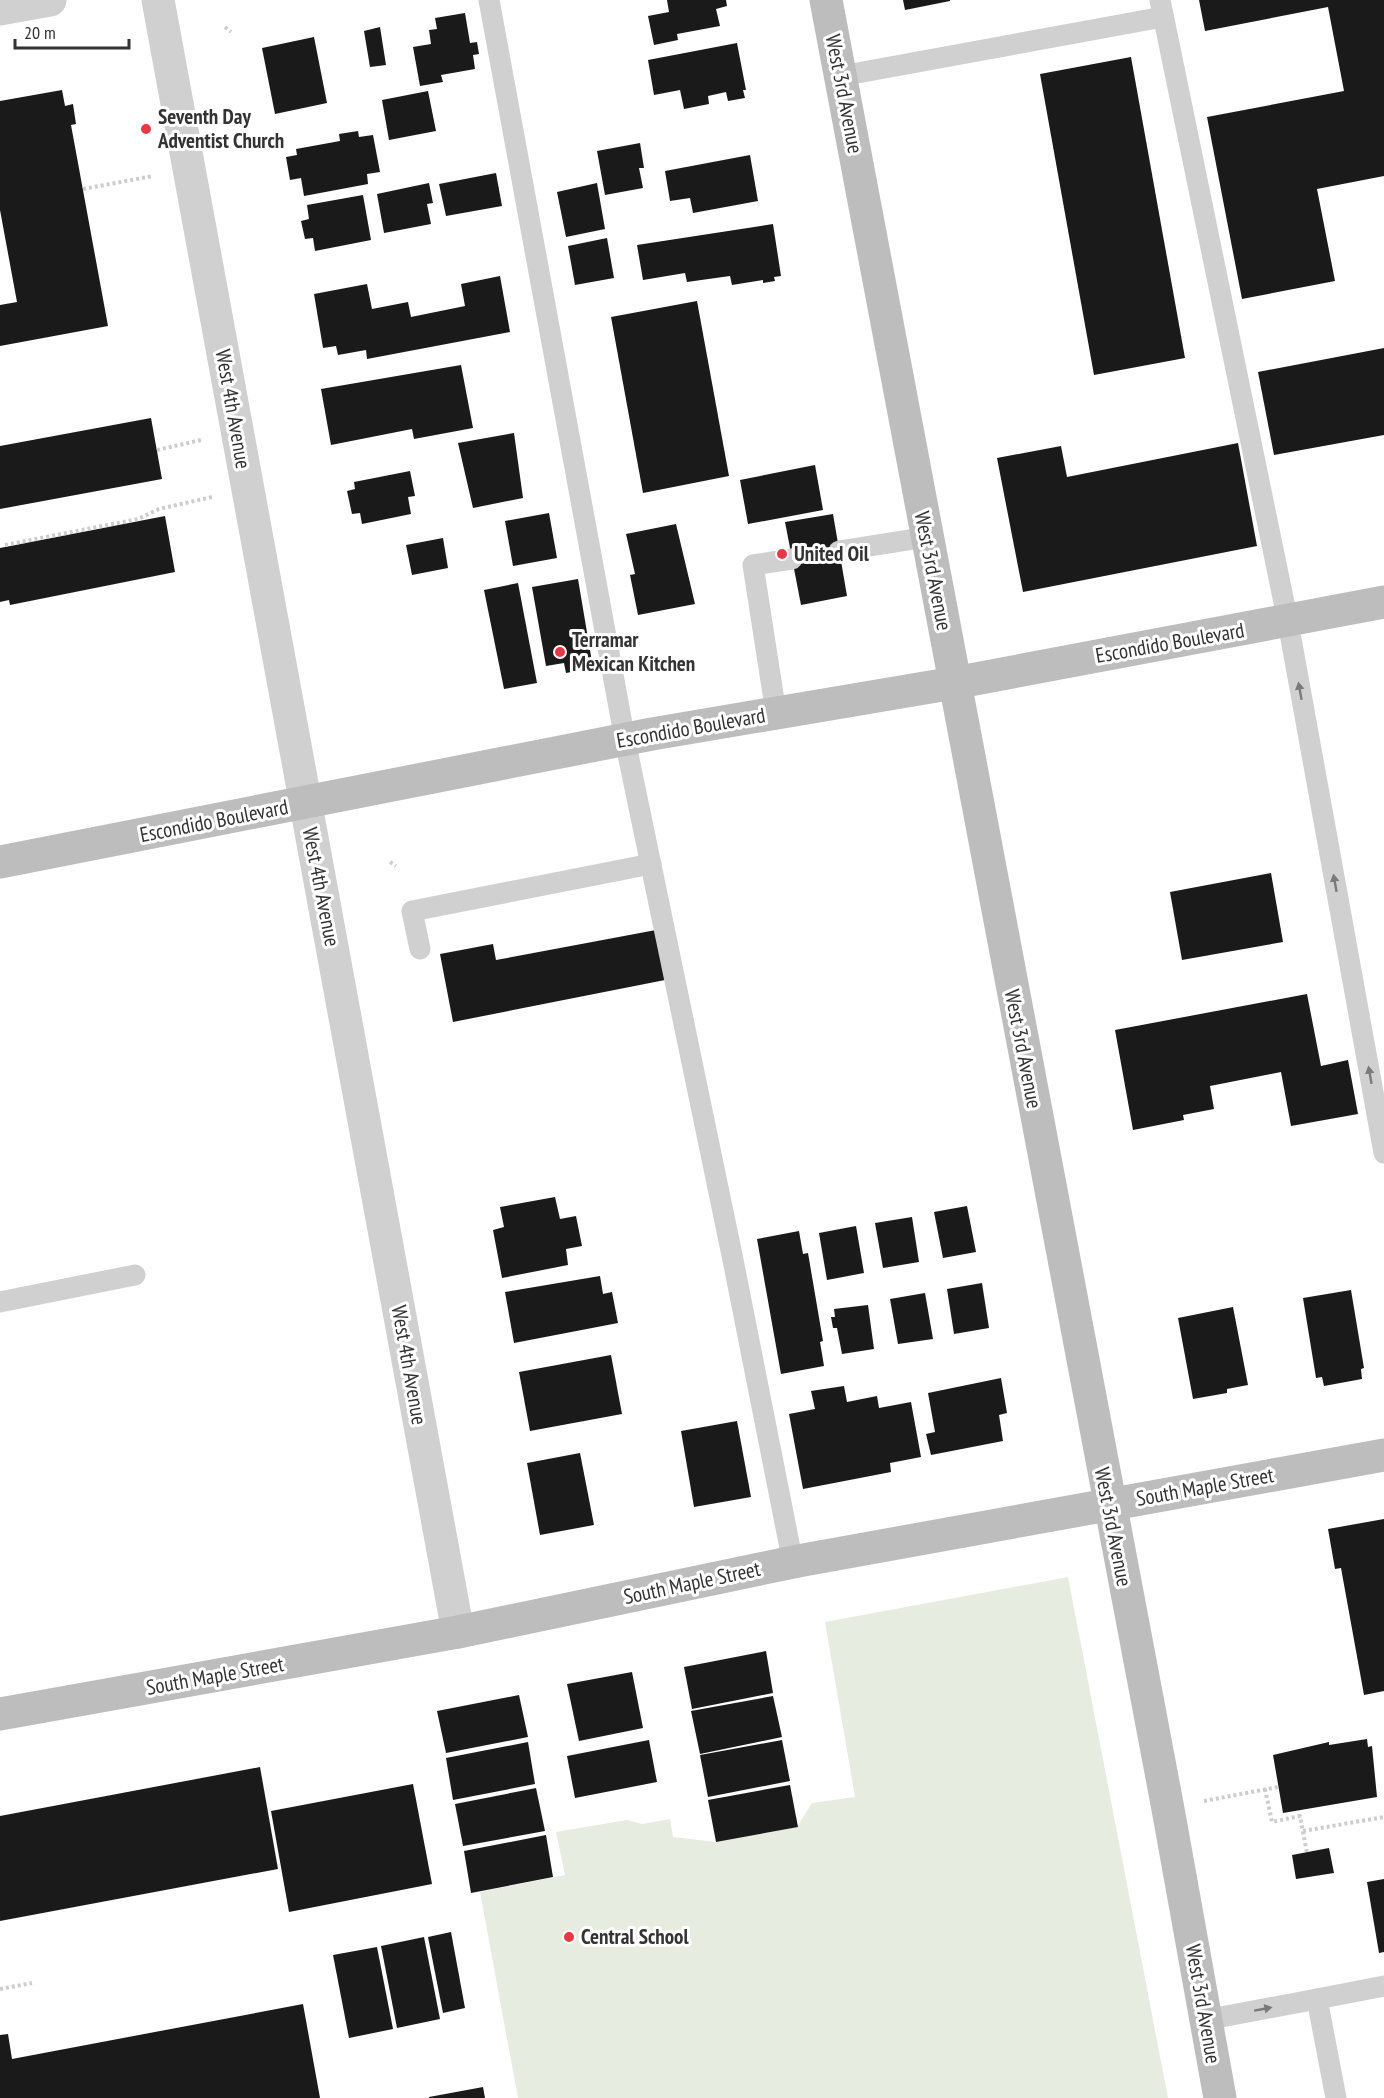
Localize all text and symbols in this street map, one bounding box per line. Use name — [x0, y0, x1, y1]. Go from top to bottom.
scale bar — [15, 12, 129, 50]
text: 20 m — [24, 21, 56, 44]
street label: West 3rd Avenue — [820, 32, 869, 156]
place label: Seventh Day Adventist Church — [157, 103, 284, 154]
marker: Seventh Day Adventist Church — [139, 122, 153, 136]
street label: West 4th Avenue — [210, 347, 257, 471]
street label: West 3rd Avenue — [909, 509, 958, 633]
place label: United Oil — [794, 540, 870, 567]
marker: United Oil — [775, 547, 789, 561]
street label: Escondido Boulevard — [1093, 616, 1246, 669]
place label: Terramar Mexican Kitchen — [572, 626, 695, 677]
marker: Terramar Mexican Kitchen — [553, 645, 567, 659]
one-way arrow — [1295, 681, 1304, 700]
street label: Escondido Boulevard — [614, 701, 767, 754]
street label: Escondido Boulevard — [137, 793, 290, 848]
street label: West 4th Avenue — [297, 825, 346, 949]
one-way arrow — [1330, 873, 1339, 892]
street label: West 3rd Avenue — [999, 987, 1048, 1111]
one-way arrow — [1365, 1065, 1374, 1084]
street label: West 4th Avenue — [386, 1303, 433, 1427]
street label: South Maple Street — [1134, 1461, 1276, 1512]
street label: West 3rd Avenue — [1089, 1465, 1138, 1589]
street label: South Maple Street — [621, 1555, 763, 1610]
street label: South Maple Street — [144, 1650, 286, 1701]
place label: Central School — [581, 1923, 689, 1950]
marker: Central School — [562, 1930, 576, 1944]
street label: West 3rd Avenue — [1180, 1942, 1227, 2066]
one-way arrow — [1254, 2004, 1273, 2013]

